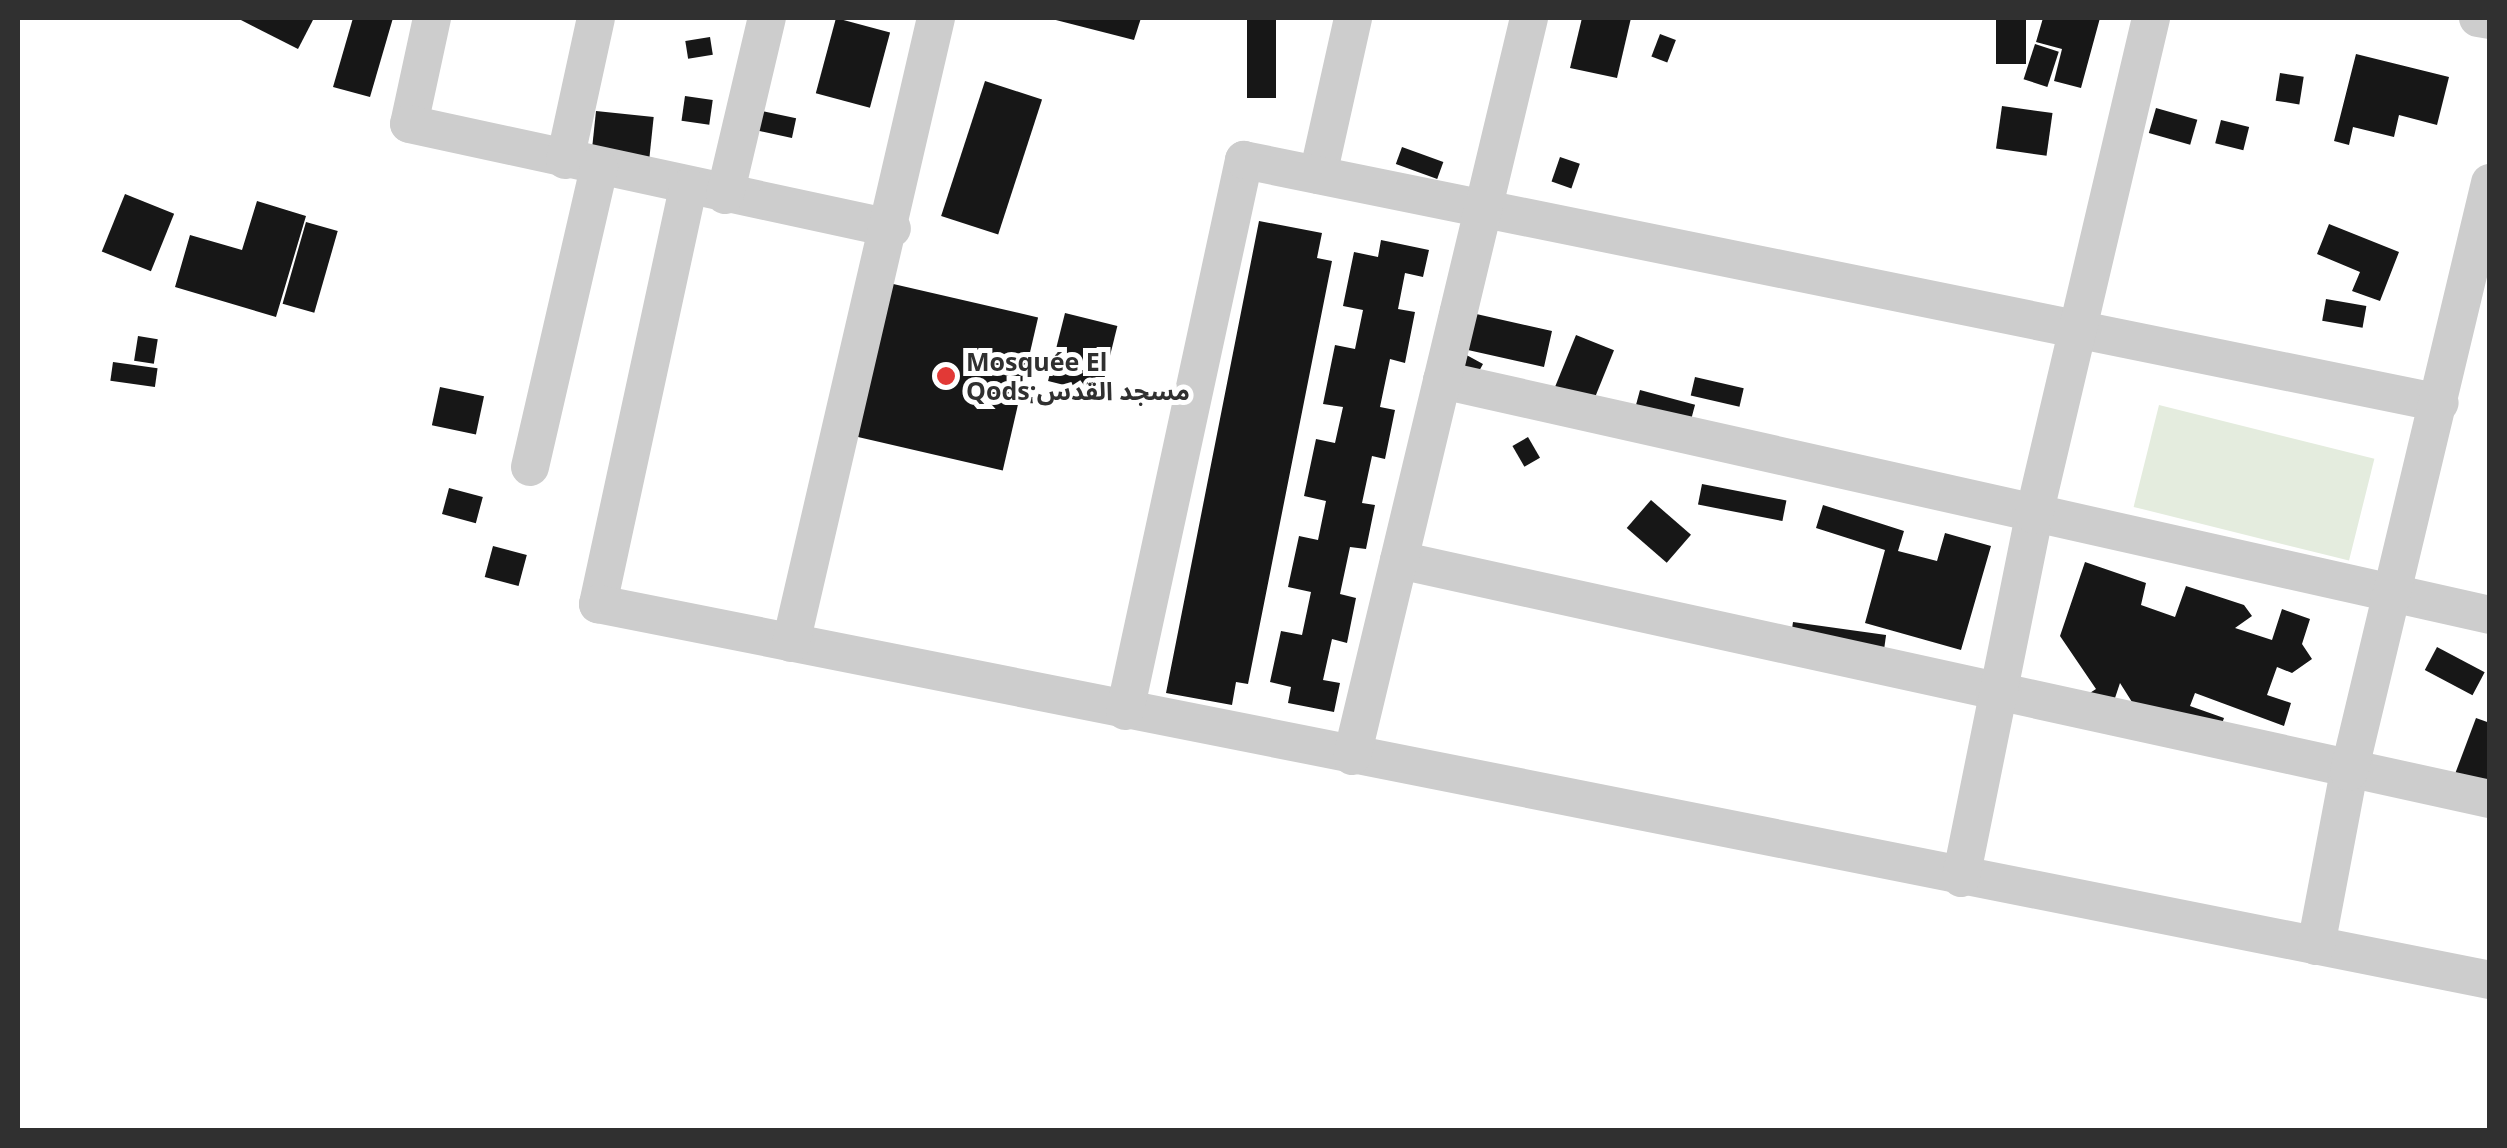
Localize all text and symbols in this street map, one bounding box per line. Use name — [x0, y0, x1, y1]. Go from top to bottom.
place label: Mosquée El Qods;مسجد القدس — [966, 347, 1190, 406]
marker: Mosquée El Qods;مسجد القدس — [935, 365, 957, 387]

